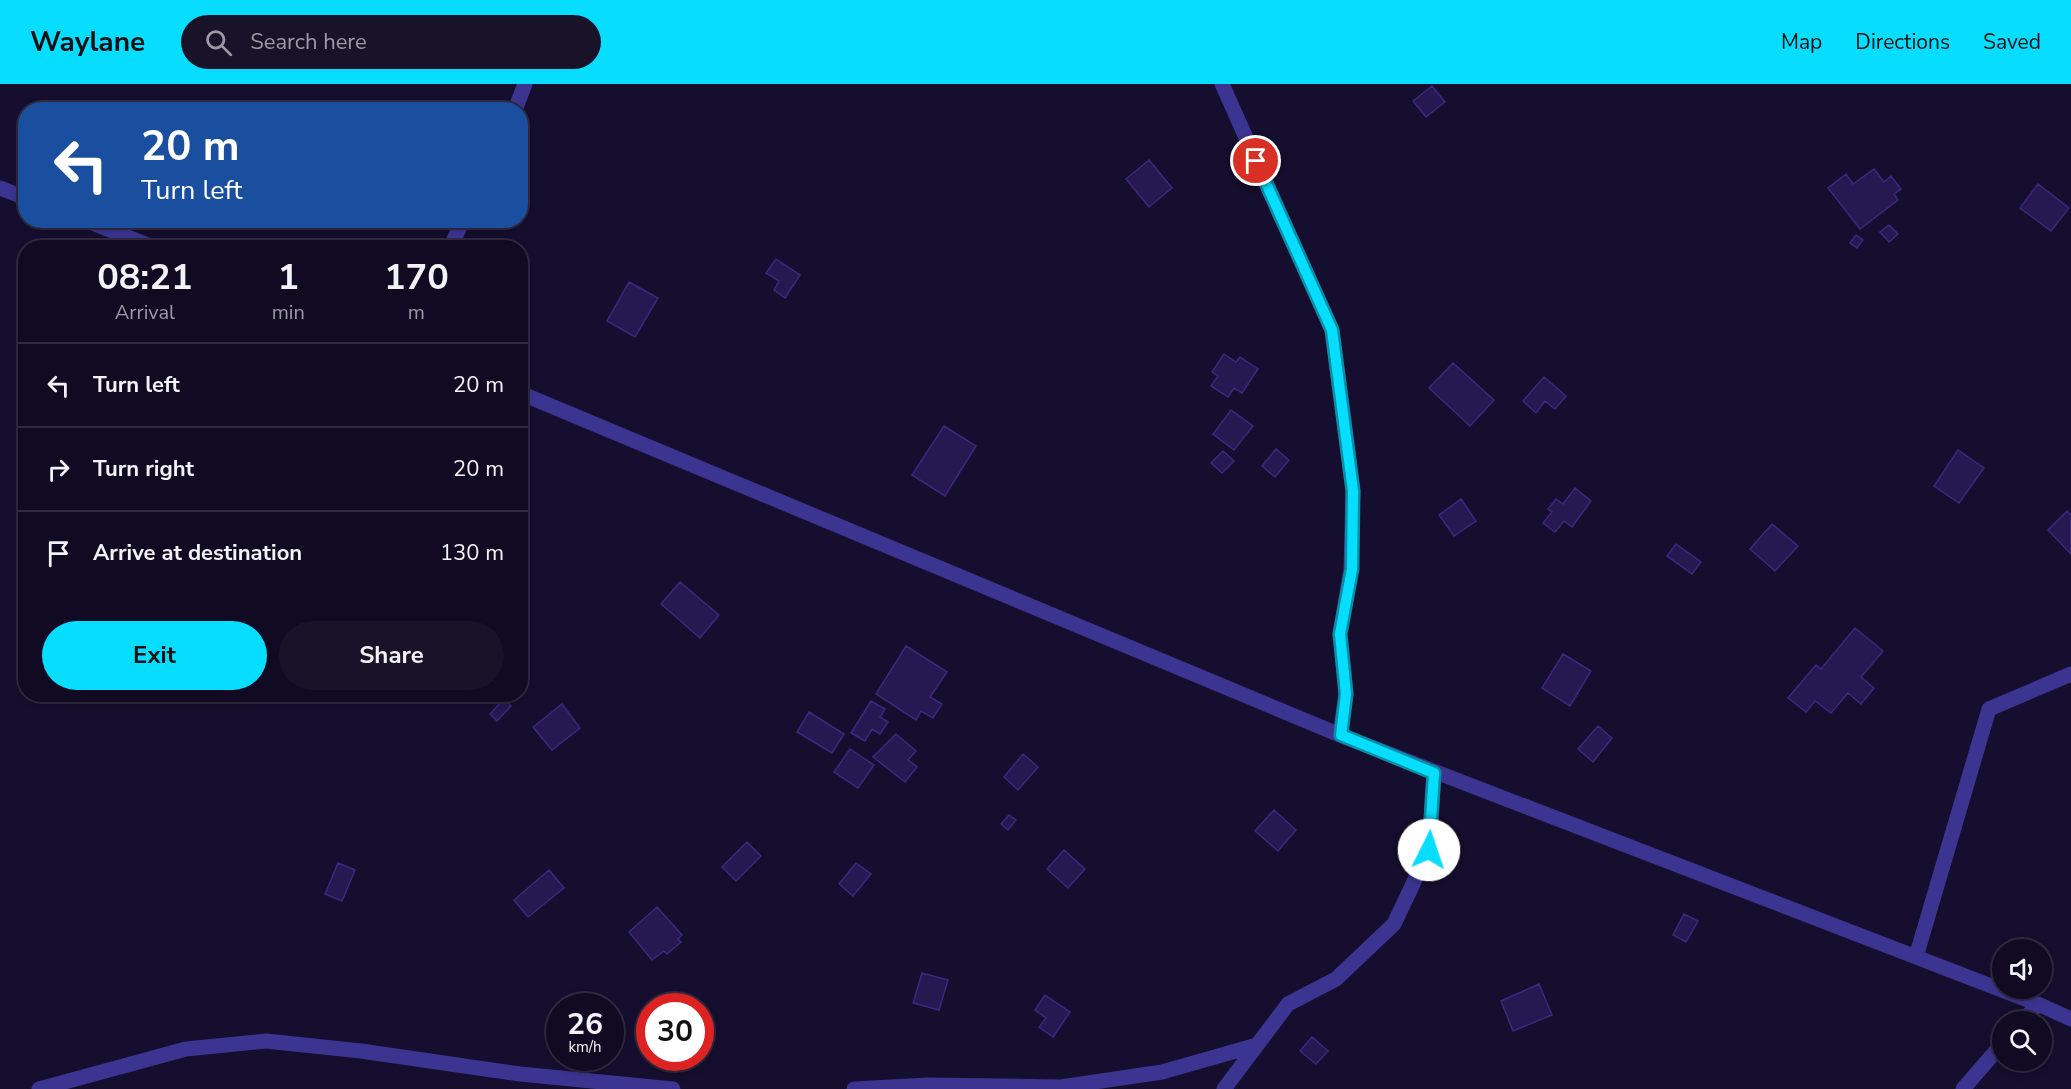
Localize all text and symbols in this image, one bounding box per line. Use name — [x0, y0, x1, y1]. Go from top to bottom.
search box — [181, 15, 601, 69]
text: Waylane — [30, 23, 145, 61]
icon: search — [202, 26, 235, 59]
text: Search here — [250, 27, 367, 57]
text: Map — [1781, 28, 1822, 56]
text: Directions — [1855, 28, 1950, 56]
text: Saved — [1983, 28, 2041, 56]
text: 20 m — [141, 118, 240, 175]
icon: left — [42, 126, 120, 204]
pin — [1230, 135, 1281, 186]
icon: arrive — [1239, 144, 1272, 177]
text: Turn left — [141, 172, 242, 209]
text: 08:21 — [97, 253, 193, 302]
text: 1 — [277, 253, 299, 302]
text: 170 — [384, 253, 449, 302]
text: Arrival — [115, 299, 175, 326]
text: min — [272, 299, 305, 326]
text: m — [408, 299, 425, 326]
icon: left — [42, 369, 75, 402]
text: Turn left — [93, 370, 180, 400]
text: 20 m — [453, 370, 504, 400]
icon: right — [42, 453, 75, 486]
text: Turn right — [93, 454, 194, 484]
text: 20 m — [453, 454, 504, 484]
icon: arrive — [42, 537, 75, 570]
text: Arrive at destination — [93, 538, 302, 568]
text: 130 m — [440, 538, 504, 568]
button: Exit — [42, 621, 267, 690]
button: Share — [279, 621, 504, 690]
position arrow — [1397, 818, 1461, 882]
map controls — [1992, 939, 2052, 1071]
button: sound — [1992, 939, 2052, 999]
speed limit sign: 30 — [636, 993, 714, 1071]
text: 26 — [567, 1004, 603, 1045]
button: search — [1992, 1011, 2052, 1071]
text: km/h — [568, 1037, 602, 1057]

